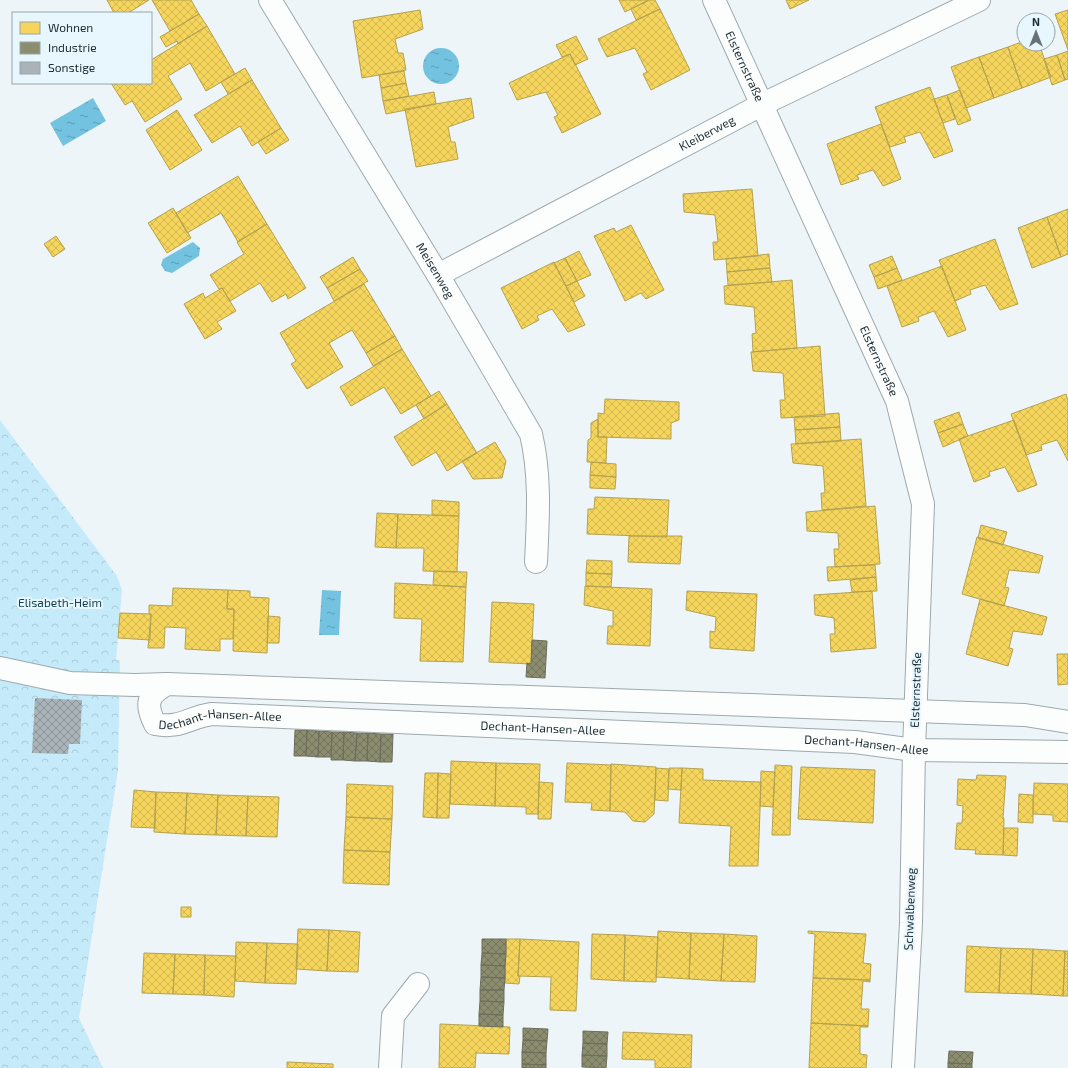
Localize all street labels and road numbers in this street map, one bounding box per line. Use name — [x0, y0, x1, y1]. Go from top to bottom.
street label: Elsternstraße — [723, 29, 767, 103]
street label: Kleiberweg — [676, 112, 737, 153]
street label: Meisenweg — [414, 240, 458, 301]
street label: Elsternstraße — [858, 323, 902, 398]
street label: Elsternstraße — [907, 652, 923, 728]
street label: Dechant-Hansen-Allee — [158, 706, 282, 731]
street label: Dechant-Hansen-Allee — [480, 718, 606, 737]
street label: Dechant-Hansen-Allee — [804, 732, 929, 756]
street label: Schwalbenweg — [901, 867, 917, 951]

